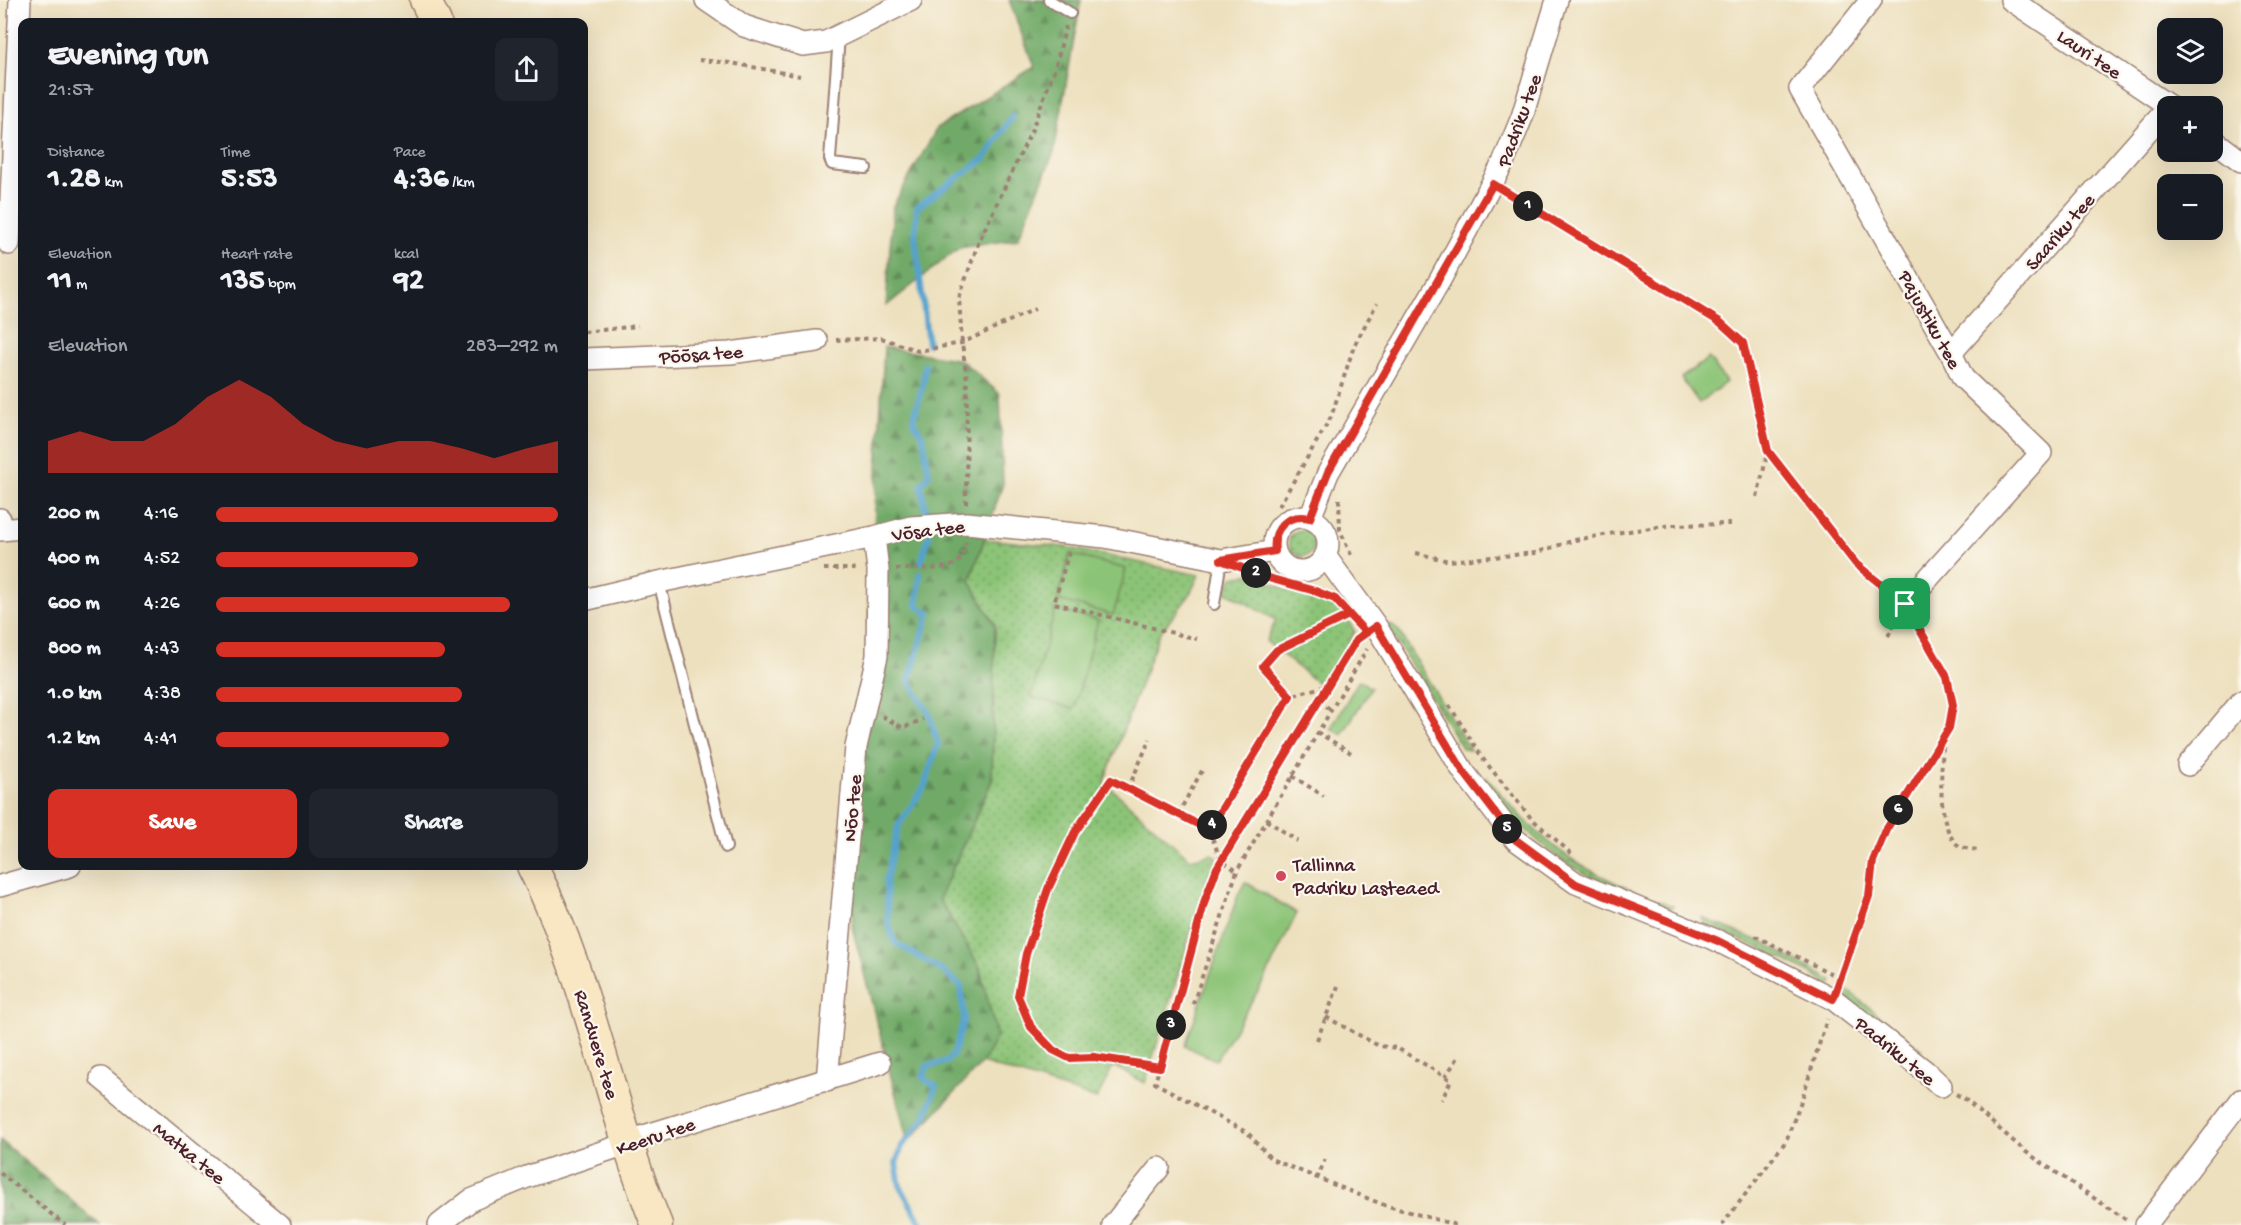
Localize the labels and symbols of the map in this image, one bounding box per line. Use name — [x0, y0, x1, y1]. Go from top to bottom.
street label: Lauri tee — [2051, 26, 2125, 86]
street label: Padriku tee — [1494, 71, 1549, 172]
street label: Saariku tee — [2022, 189, 2102, 277]
pin: 1 — [1513, 191, 1543, 221]
street label: Pajustiku tee — [1891, 267, 1965, 375]
street label: Põõsa tee — [658, 342, 745, 371]
street label: Võsa tee — [890, 516, 967, 548]
pin: 2 — [1241, 558, 1271, 588]
pin — [1879, 578, 1930, 629]
street label: Nõo tee — [840, 773, 869, 843]
pin: 6 — [1883, 795, 1913, 825]
pin: 4 — [1197, 810, 1227, 840]
pin: 5 — [1492, 814, 1522, 844]
place label: Tallinna Padriku Lasteaed — [1292, 856, 1441, 902]
marker: Tallinna Padriku Lasteaed — [1274, 869, 1288, 883]
street label: Randvere tee — [567, 988, 622, 1103]
pin: 3 — [1156, 1010, 1186, 1040]
street label: Padriku tee — [1848, 1013, 1939, 1093]
street label: Keeru tee — [614, 1114, 699, 1162]
street label: Matka tee — [147, 1118, 229, 1191]

